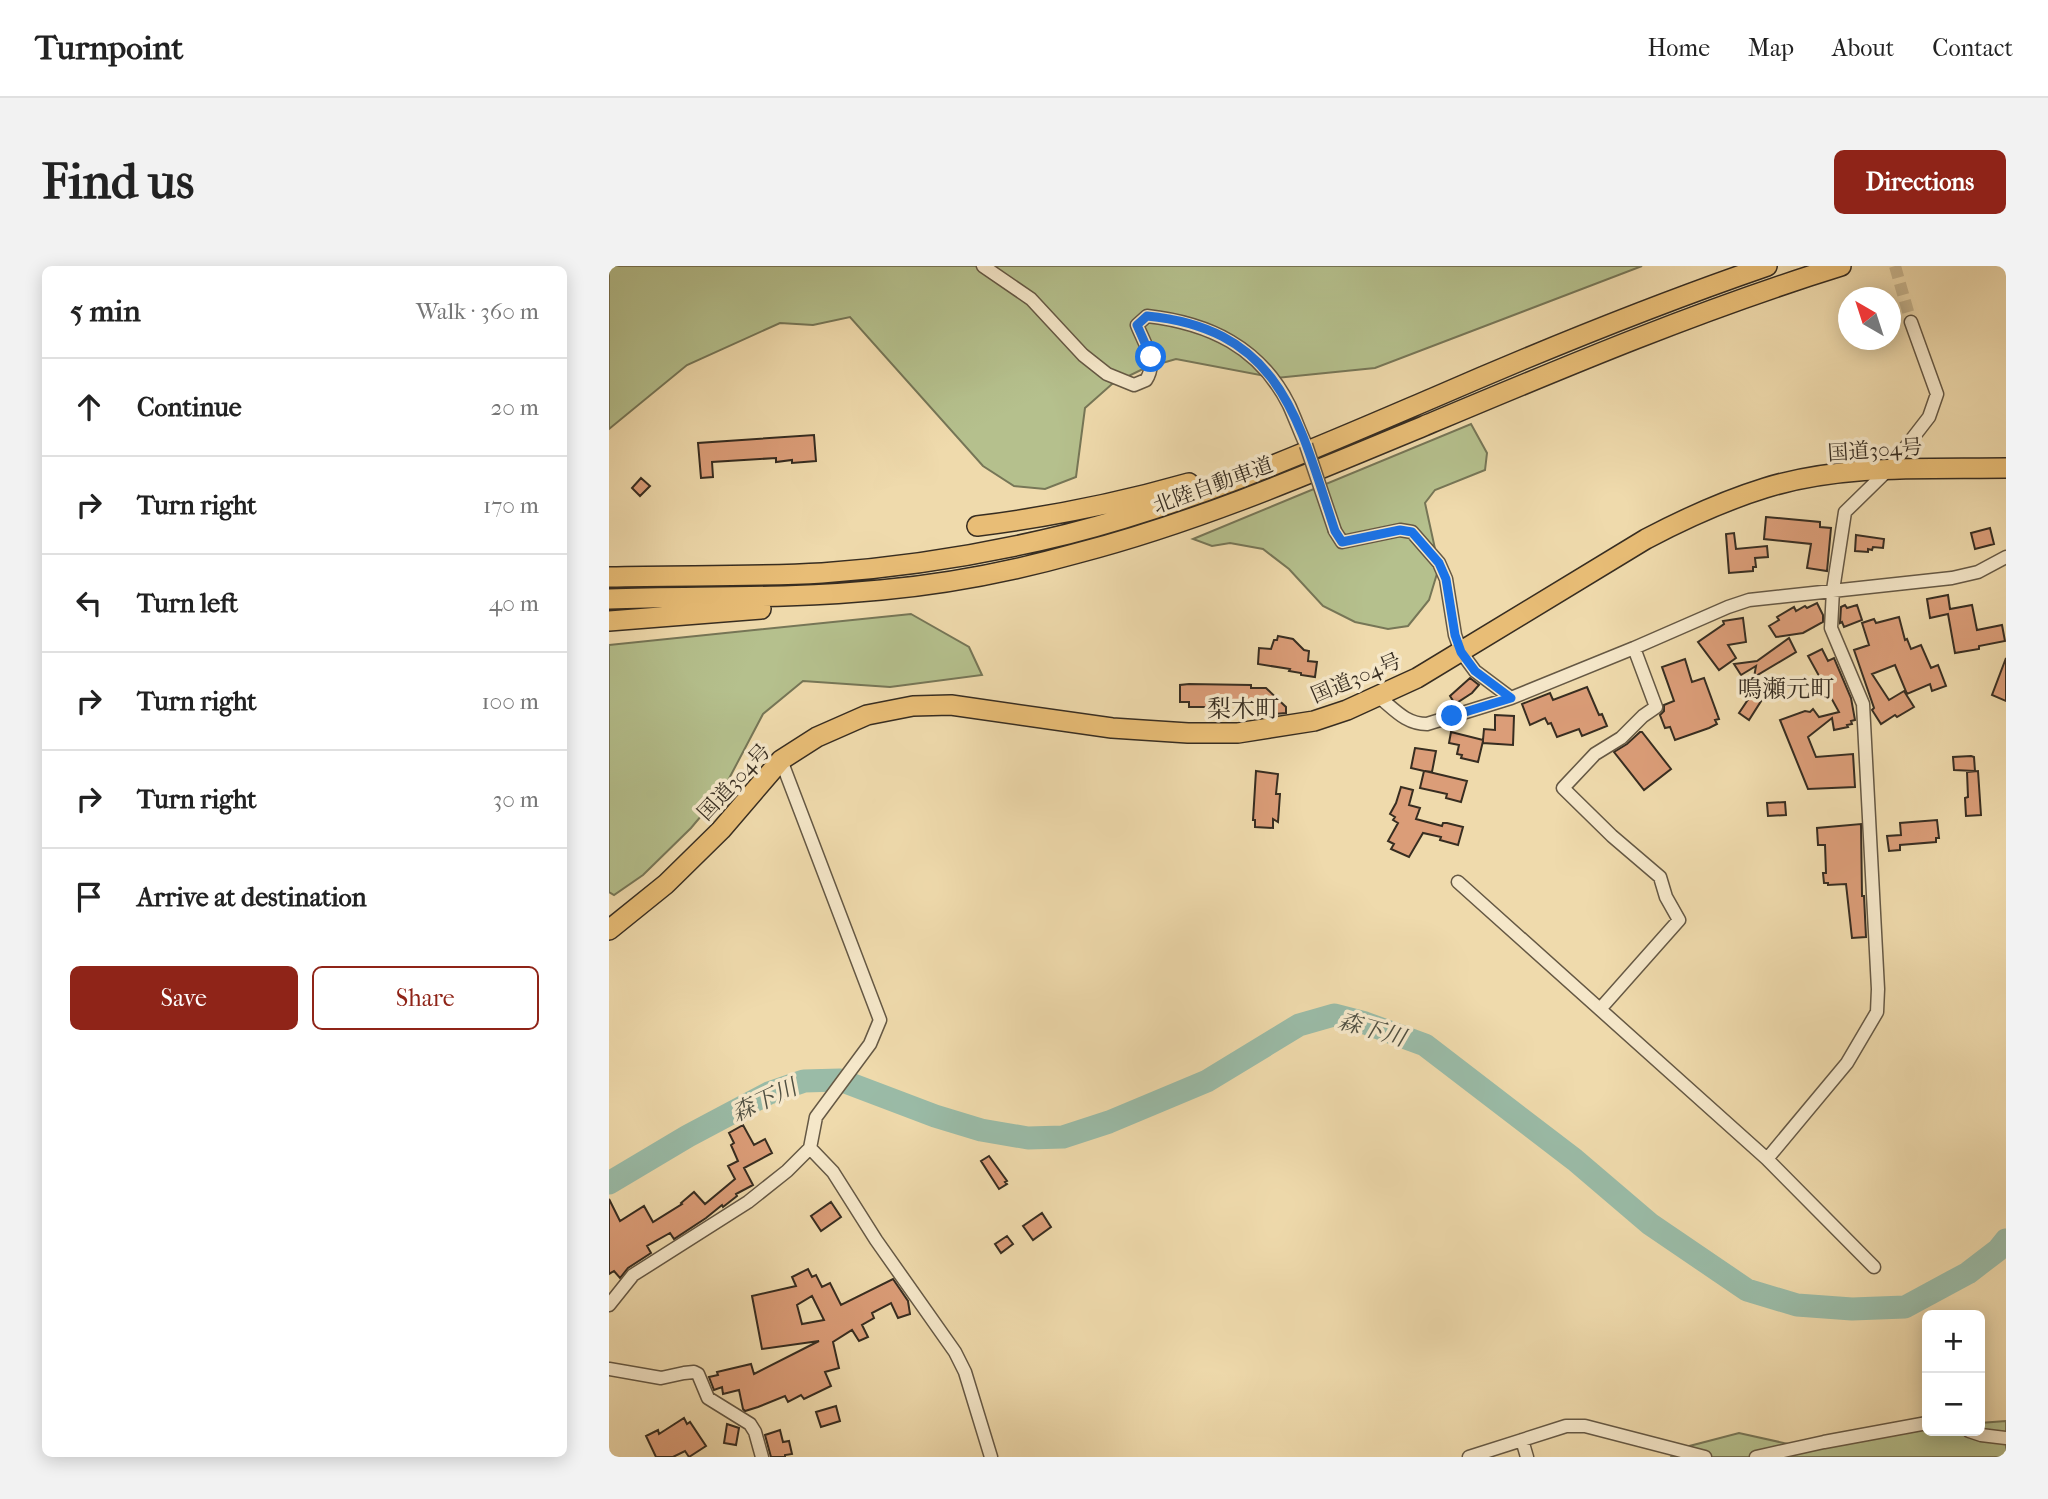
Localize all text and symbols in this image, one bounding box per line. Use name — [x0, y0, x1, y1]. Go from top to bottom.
text: Turnpoint — [35, 29, 183, 68]
text: Home — [1648, 34, 1710, 62]
text: Map — [1748, 34, 1794, 62]
text: About — [1832, 34, 1894, 62]
text: Contact — [1932, 34, 2013, 62]
button: Directions — [1834, 150, 2006, 214]
text: Find us — [42, 153, 194, 211]
north arrow — [1838, 287, 1901, 350]
text: 5 min — [70, 294, 141, 329]
text: Walk · 360 m — [416, 298, 539, 325]
route start — [1135, 341, 1166, 372]
icon: ahead — [70, 388, 108, 426]
text: Continue — [137, 392, 242, 423]
text: 20 m — [490, 394, 539, 421]
street label: 国道304号 — [1827, 435, 1923, 465]
street label: 北陸自動車道 — [1150, 452, 1276, 518]
icon: right — [70, 486, 108, 524]
text: Turn right — [137, 490, 257, 521]
text: 170 m — [483, 492, 539, 519]
icon: left — [70, 584, 108, 622]
text: Turn left — [137, 588, 238, 619]
text: 40 m — [489, 590, 539, 617]
street label: 国道304号 — [1307, 648, 1405, 708]
district label: 鳴瀬元町 — [1738, 675, 1834, 703]
icon: right — [70, 682, 108, 720]
text: Turn right — [137, 686, 257, 717]
text: 100 m — [481, 688, 539, 715]
district label: 梨木町 — [1207, 695, 1279, 723]
route end — [1436, 700, 1467, 731]
street label: 国道304号 — [693, 739, 775, 825]
icon: right — [70, 780, 108, 818]
text: Turn right — [137, 784, 257, 815]
text: 30 m — [493, 786, 539, 813]
icon: arrive — [70, 878, 108, 916]
text: Arrive at destination — [137, 882, 367, 913]
button: Save — [70, 966, 298, 1030]
button: Share — [312, 966, 539, 1030]
water label: 森下川 — [1335, 1007, 1412, 1053]
water label: 森下川 — [727, 1072, 804, 1127]
map controls — [1922, 1310, 1985, 1436]
button: + — [1922, 1310, 1985, 1373]
button: − — [1922, 1373, 1985, 1436]

